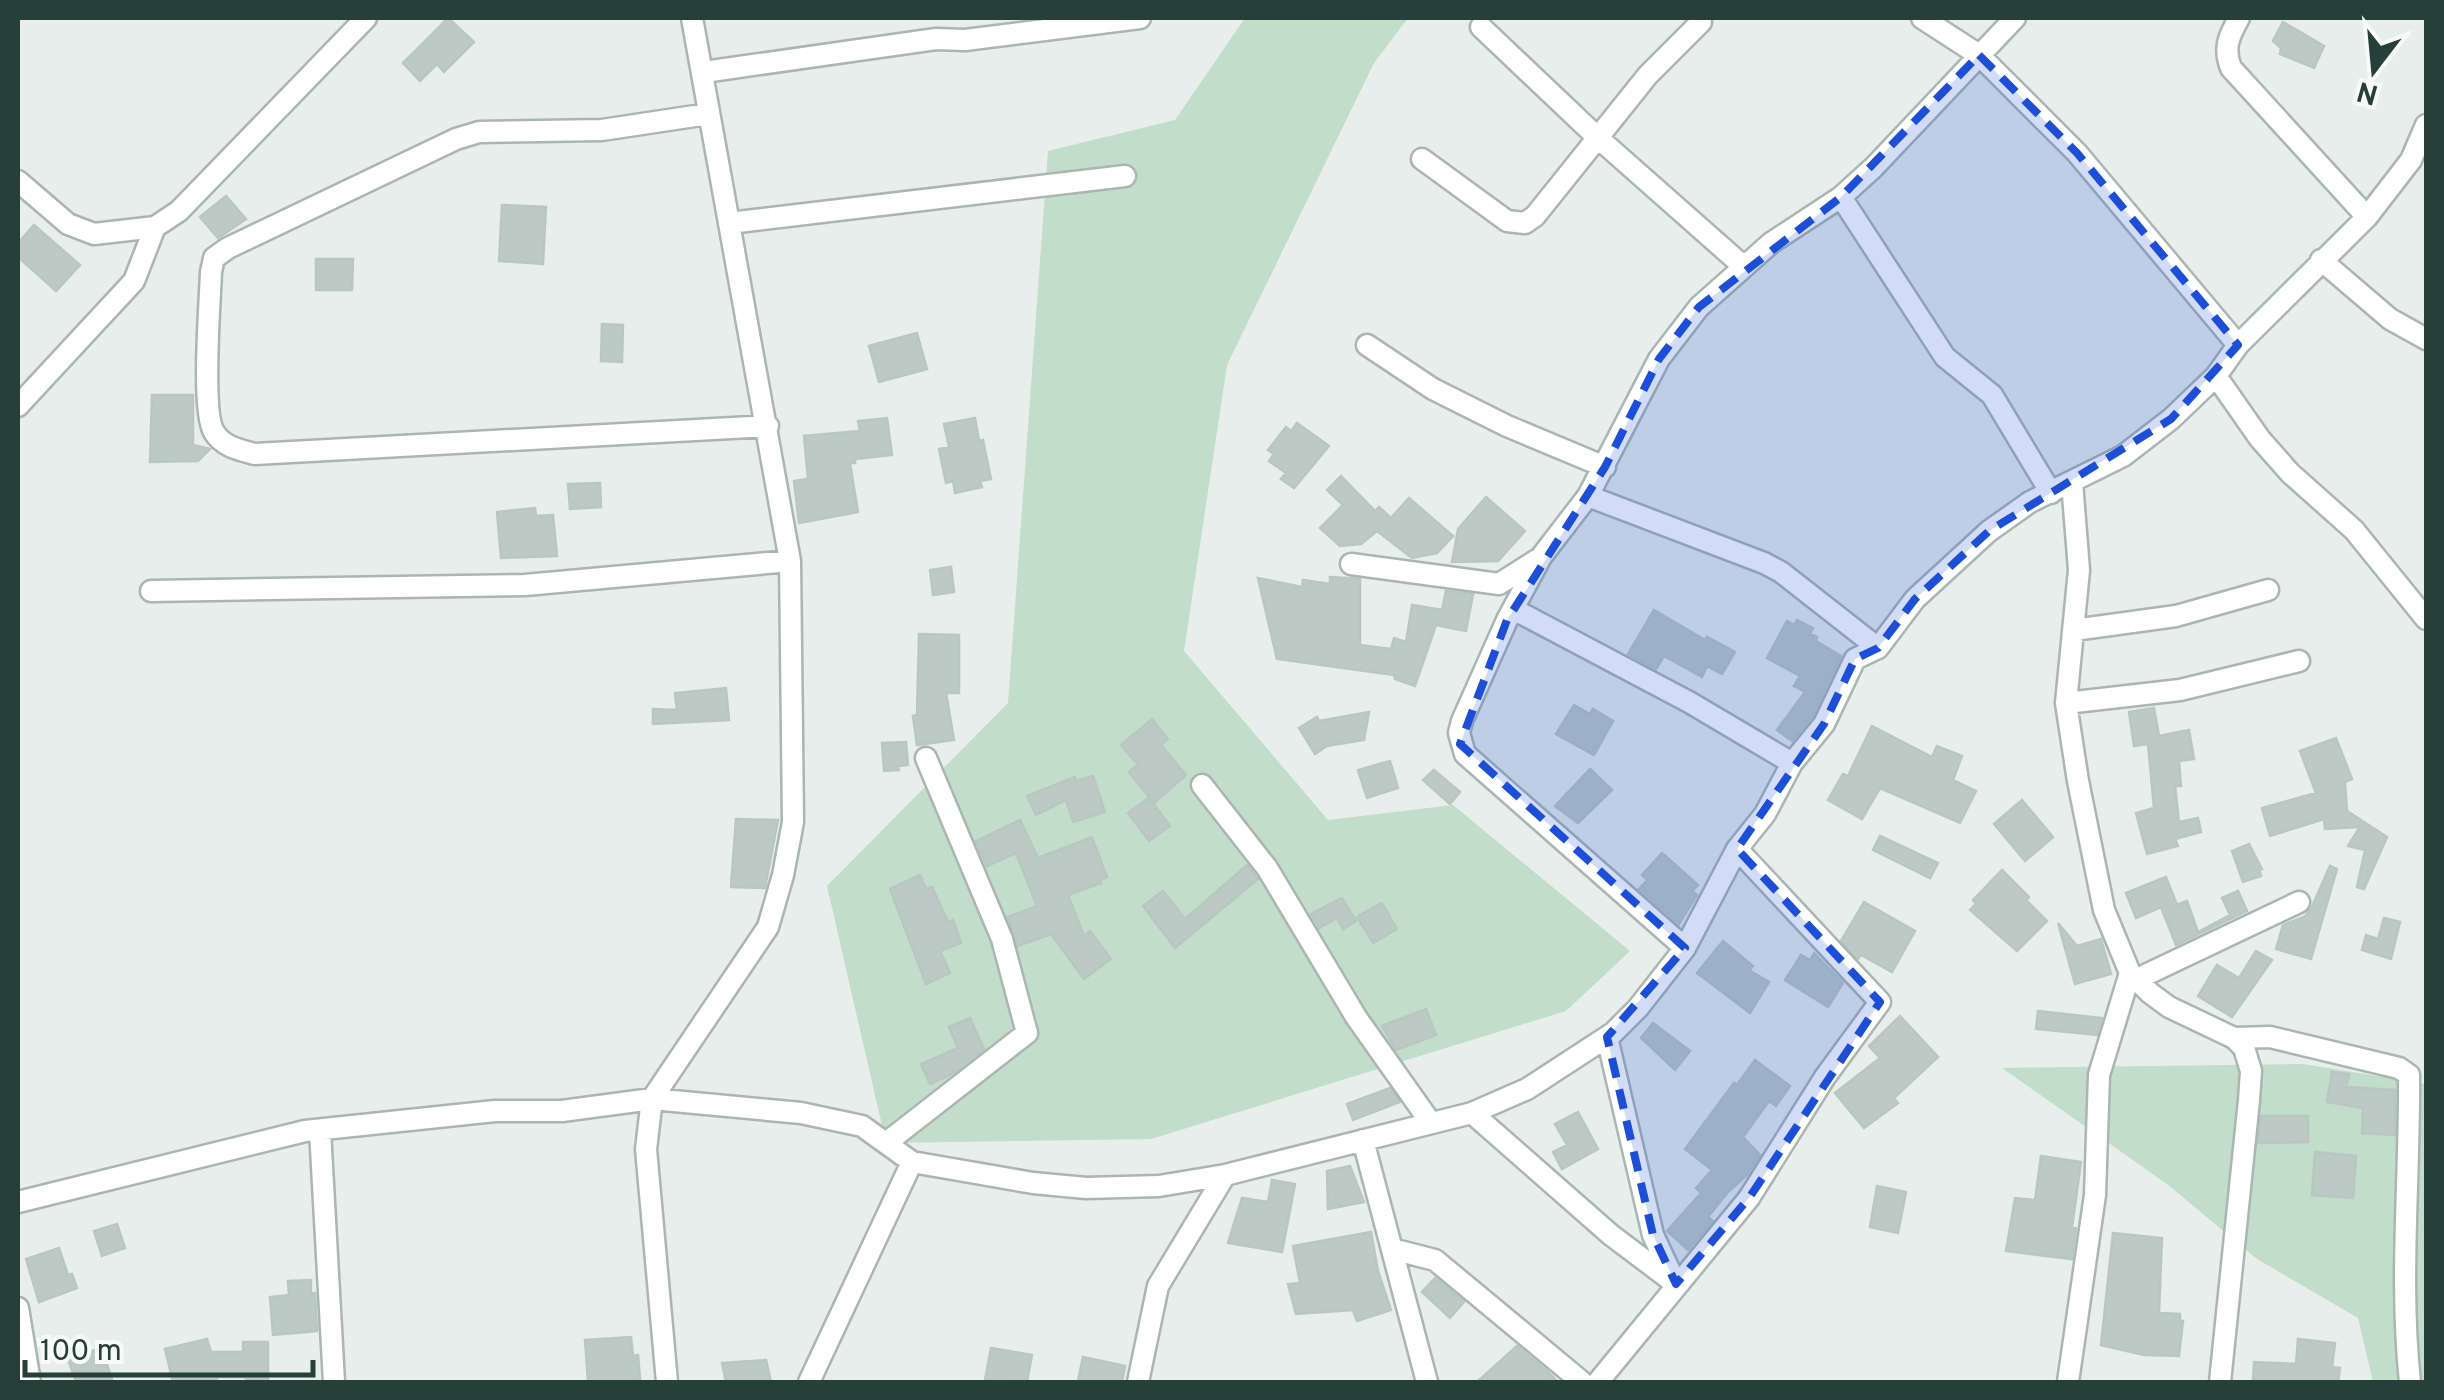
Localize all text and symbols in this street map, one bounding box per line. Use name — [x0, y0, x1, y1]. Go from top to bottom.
north arrow — [2324, 20, 2424, 120]
text: N — [2353, 71, 2383, 111]
scale bar — [25, 1315, 312, 1377]
text: 100 m — [40, 1334, 122, 1371]

